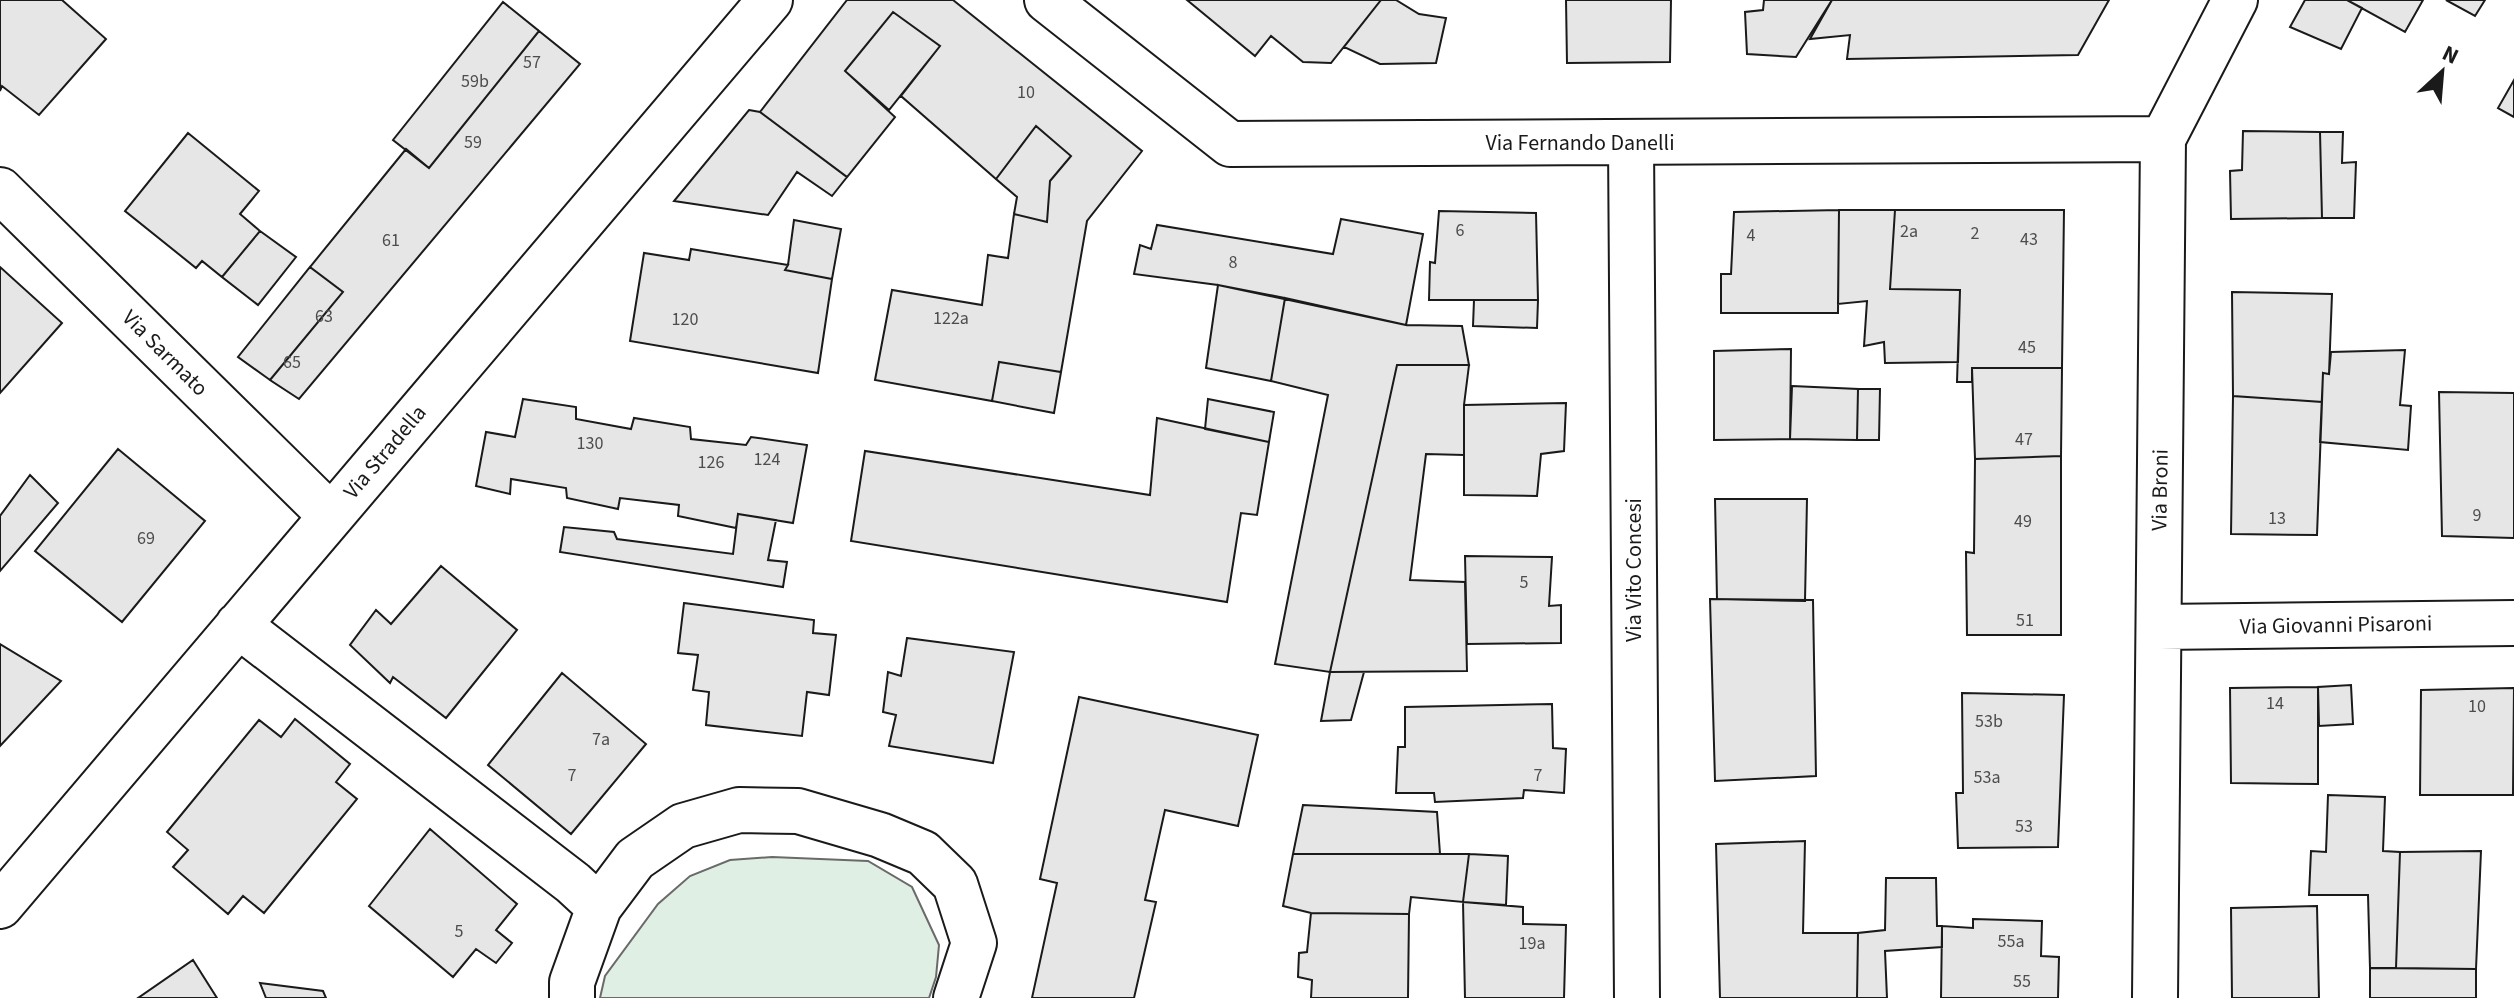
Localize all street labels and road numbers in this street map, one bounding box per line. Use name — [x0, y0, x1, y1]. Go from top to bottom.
street label: Via Fernando Danelli — [1485, 127, 1675, 159]
street label: Via Sarmato — [115, 303, 215, 403]
street label: Via Stradella — [336, 398, 434, 506]
street label: Via Broni — [2143, 449, 2177, 531]
street label: Via Vito Concesi — [1618, 498, 1650, 642]
street label: Via Giovanni Pisaroni — [2239, 607, 2433, 643]

